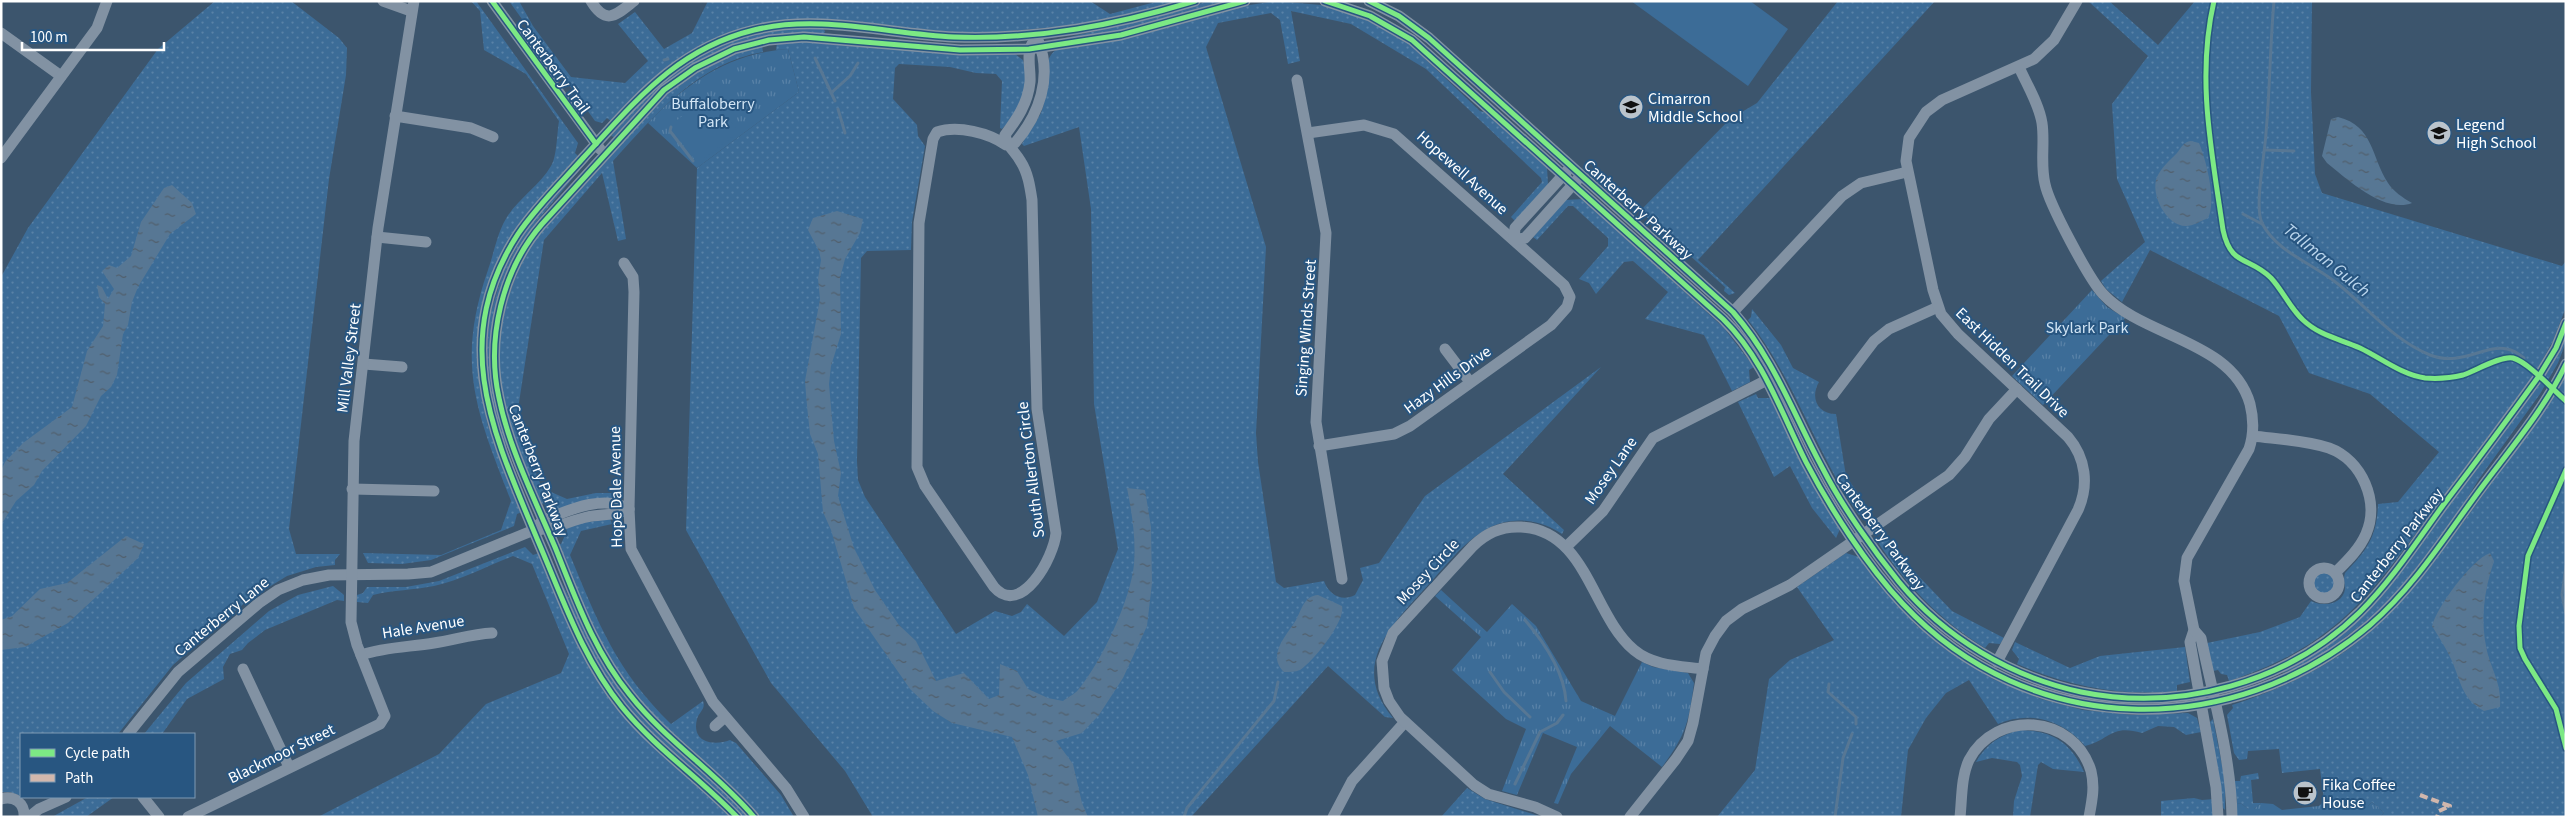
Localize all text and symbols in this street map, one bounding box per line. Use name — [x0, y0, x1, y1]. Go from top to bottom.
street label: Canterberry Trail — [511, 15, 595, 119]
scale bar — [22, 20, 165, 52]
text: 100 m — [30, 27, 68, 48]
place label: Cimarron Middle School — [1648, 88, 1743, 128]
park label: Buffaloberry Park — [671, 93, 755, 133]
school or university icon: Cimarron Middle School — [1618, 94, 1644, 120]
place label: Legend High School — [2456, 114, 2536, 154]
school or university icon: Legend High School — [2426, 120, 2452, 146]
street label: Hopewell Avenue — [1412, 126, 1513, 220]
street label: Canterberry Parkway — [1579, 155, 1698, 265]
water label: Tallman Gulch — [2278, 218, 2375, 303]
street label: Singing Winds Street — [1290, 258, 1322, 397]
street label: Mill Valley Street — [331, 302, 367, 414]
street label: East Hidden Trail Drive — [1951, 303, 2074, 423]
park label: Skylark Park — [2046, 317, 2128, 339]
street label: Hazy Hills Drive — [1399, 341, 1496, 419]
street label: South Allerton Circle — [1012, 400, 1050, 539]
street label: Canterberry Parkway — [503, 401, 574, 540]
street label: Hope Dale Avenue — [604, 426, 628, 548]
street label: Mosey Lane — [1579, 432, 1642, 509]
street label: Canterberry Parkway — [1830, 468, 1931, 595]
street label: Canterberry Parkway — [2345, 483, 2449, 608]
street label: Mosey Circle — [1391, 534, 1464, 610]
street label: Canterberry Lane — [170, 572, 274, 662]
street label: Hale Avenue — [380, 610, 466, 644]
street label: Blackmoor Street — [224, 718, 339, 789]
legend — [20, 733, 195, 798]
text: Cycle path — [65, 743, 130, 764]
text: Path — [65, 768, 93, 789]
place label: Fika Coffee House — [2322, 774, 2396, 814]
cafe icon: Fika Coffee House — [2292, 780, 2318, 806]

